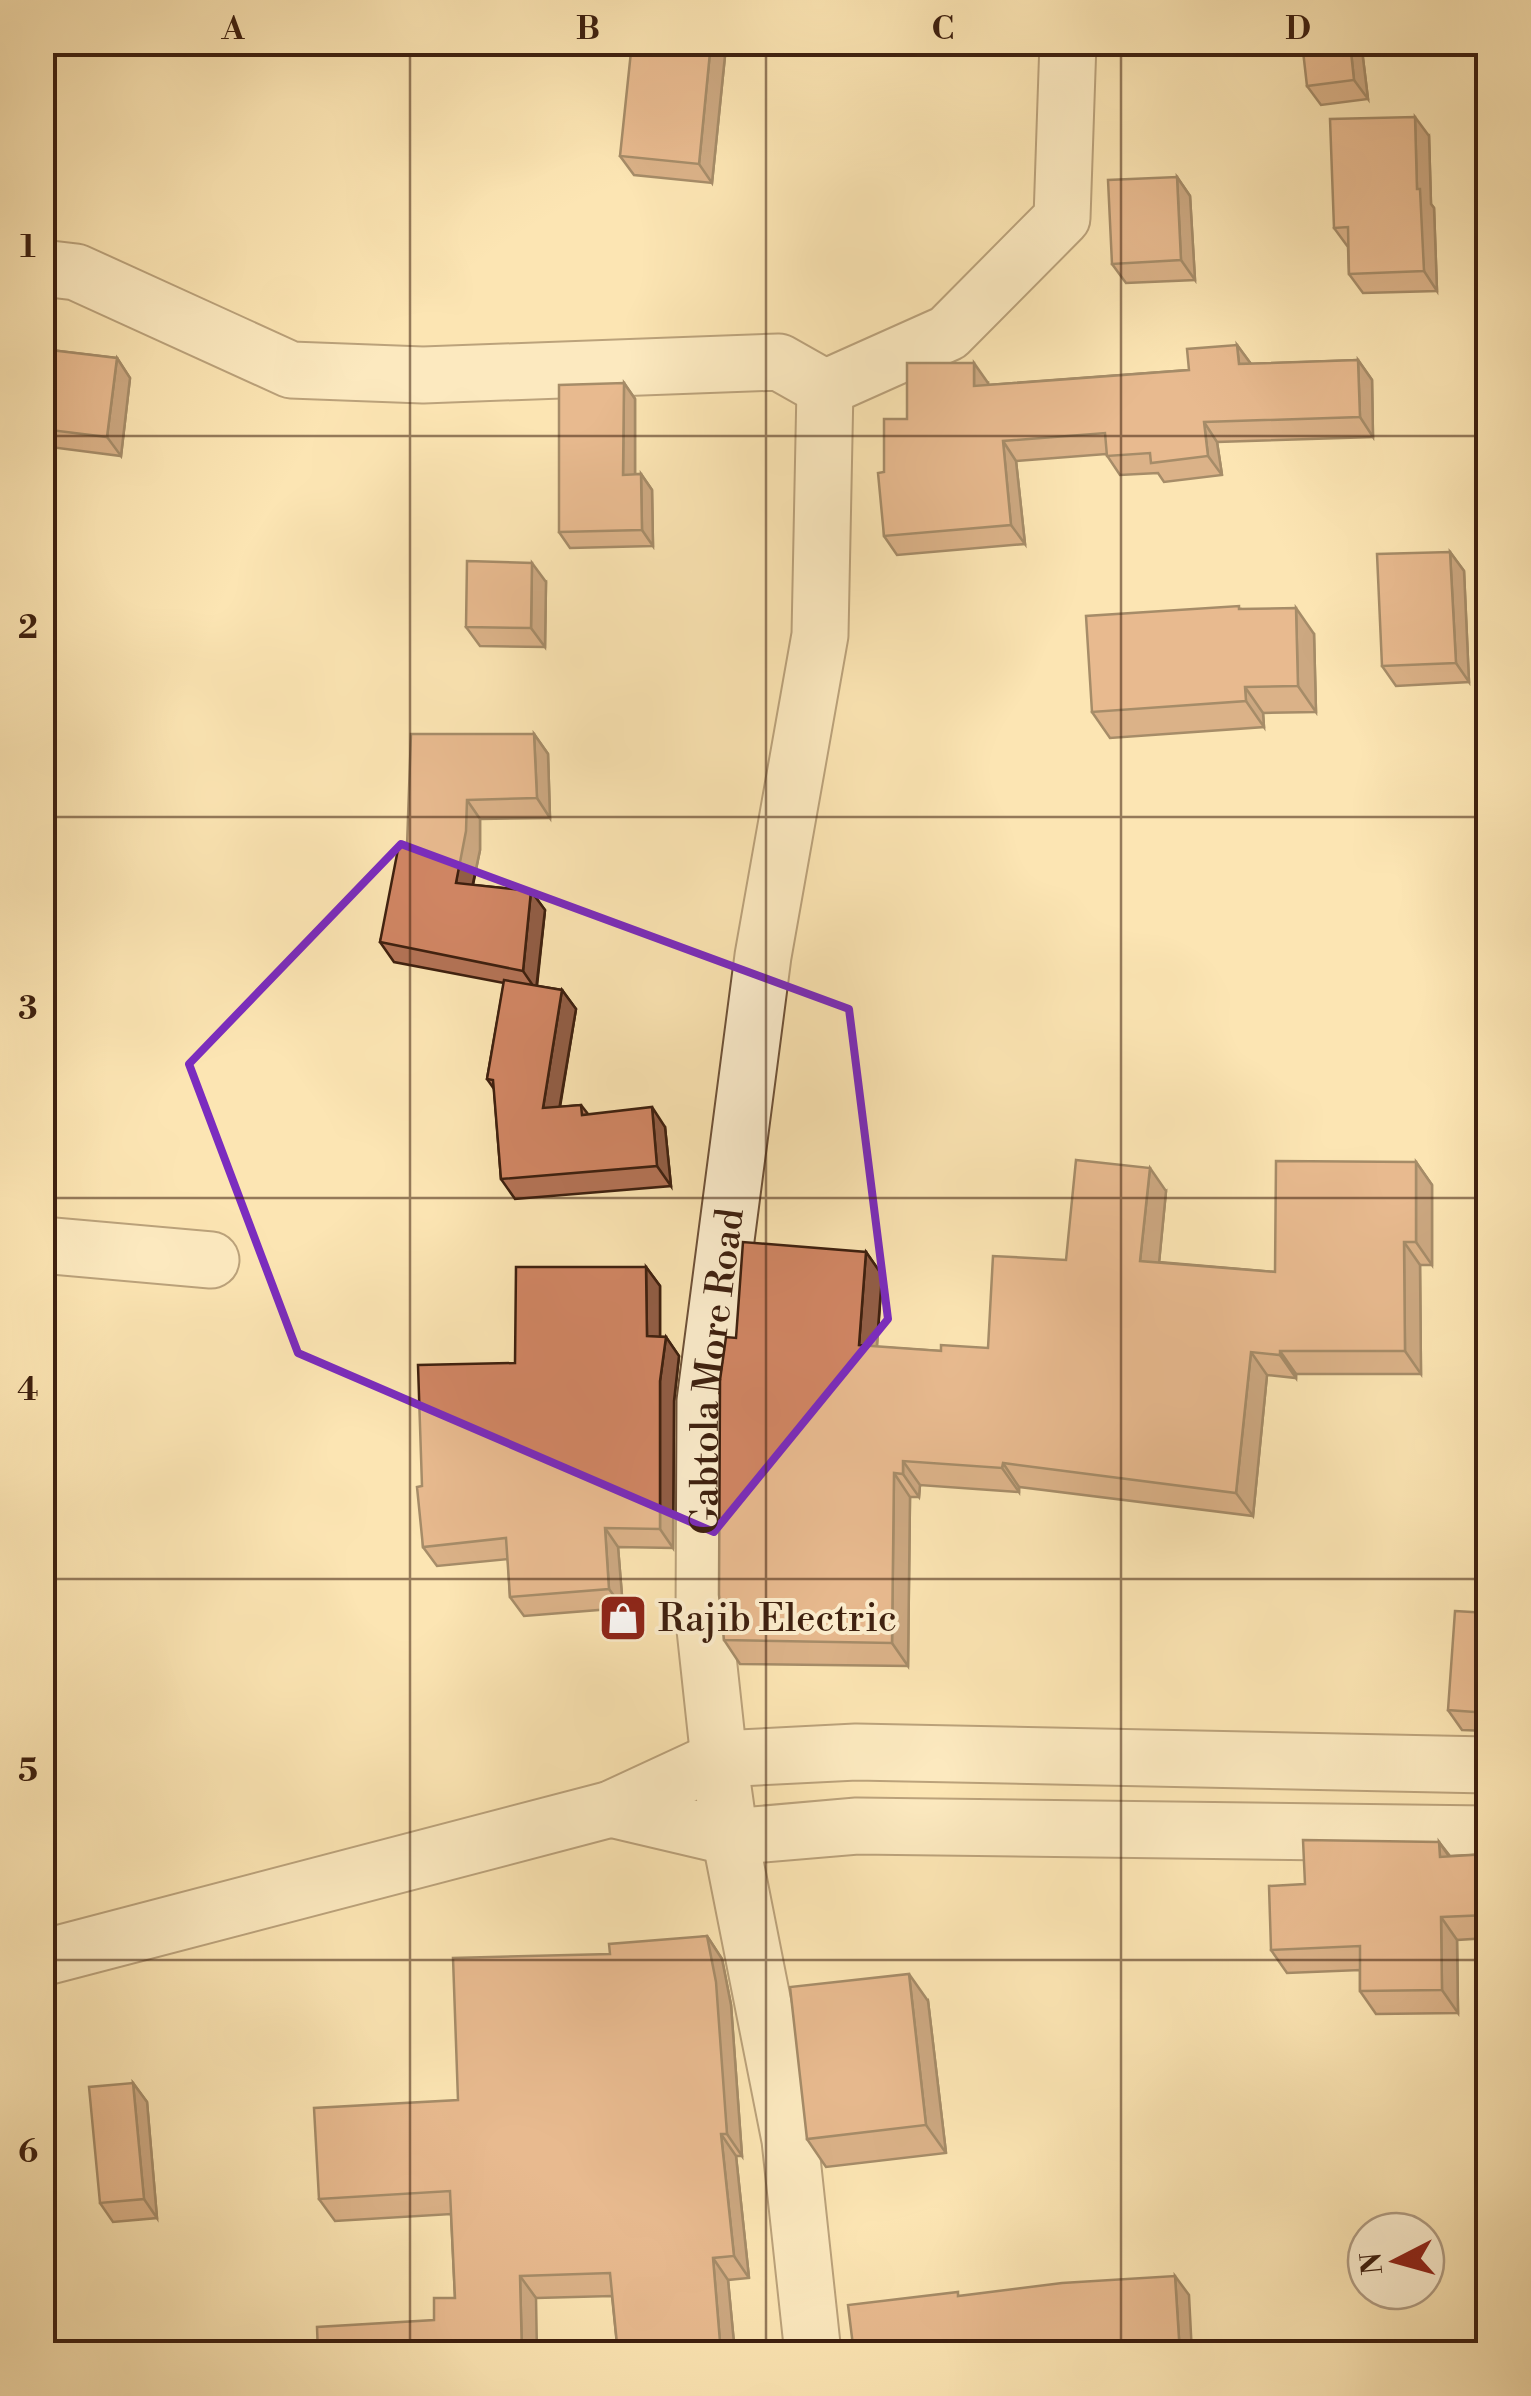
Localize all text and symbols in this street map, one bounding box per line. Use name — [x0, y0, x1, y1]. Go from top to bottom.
text: A — [221, 9, 246, 49]
text: B — [576, 9, 600, 49]
text: C — [932, 9, 954, 49]
text: D — [1285, 9, 1311, 49]
text: 1 — [20, 227, 36, 267]
text: 2 — [18, 608, 38, 648]
text: 3 — [18, 989, 38, 1029]
street label: Gabtola More Road — [682, 1205, 755, 1535]
text: 4 — [17, 1370, 39, 1410]
shop icon: Rajib Electric — [597, 1592, 649, 1644]
place label: Rajib Electric — [658, 1596, 897, 1643]
text: 5 — [18, 1751, 38, 1791]
text: 6 — [18, 2132, 38, 2172]
north arrow — [1346, 2211, 1446, 2311]
text: N — [1354, 2251, 1391, 2276]

